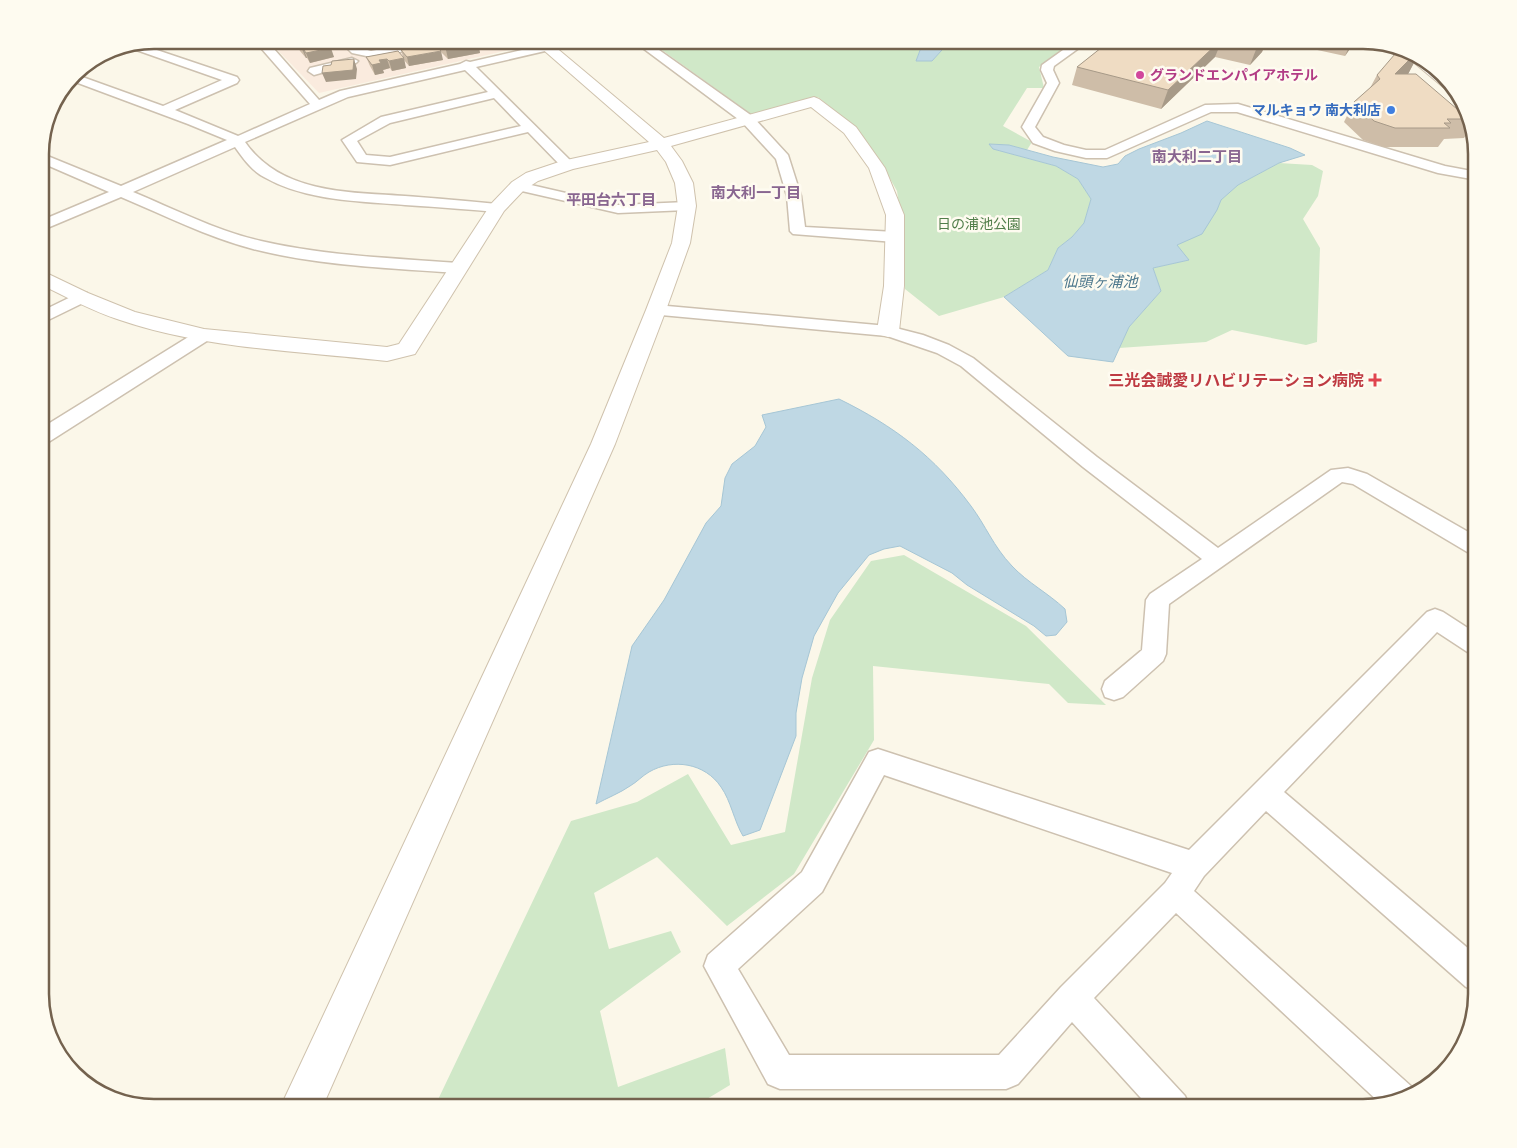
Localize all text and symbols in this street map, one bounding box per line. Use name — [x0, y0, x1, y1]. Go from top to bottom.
place label: グランドエンパイアホテル — [1150, 67, 1318, 83]
marker: グランドエンパイアホテル — [1134, 69, 1146, 81]
place label: マルキョウ 南大利店 — [1252, 102, 1381, 118]
marker: マルキョウ 南大利店 — [1385, 104, 1397, 116]
district label: 南大利二丁目 — [1152, 148, 1242, 165]
district label: 南大利一丁目 — [711, 184, 801, 201]
district label: 平田台六丁目 — [566, 191, 656, 208]
park label: 日の浦池公園 — [937, 216, 1021, 232]
water label: 仙頭ヶ浦池 — [1062, 273, 1139, 290]
place label: 三光会誠愛リハビリテーション病院 — [1108, 371, 1364, 389]
marker: 三光会誠愛リハビリテーション病院 — [1368, 373, 1382, 387]

